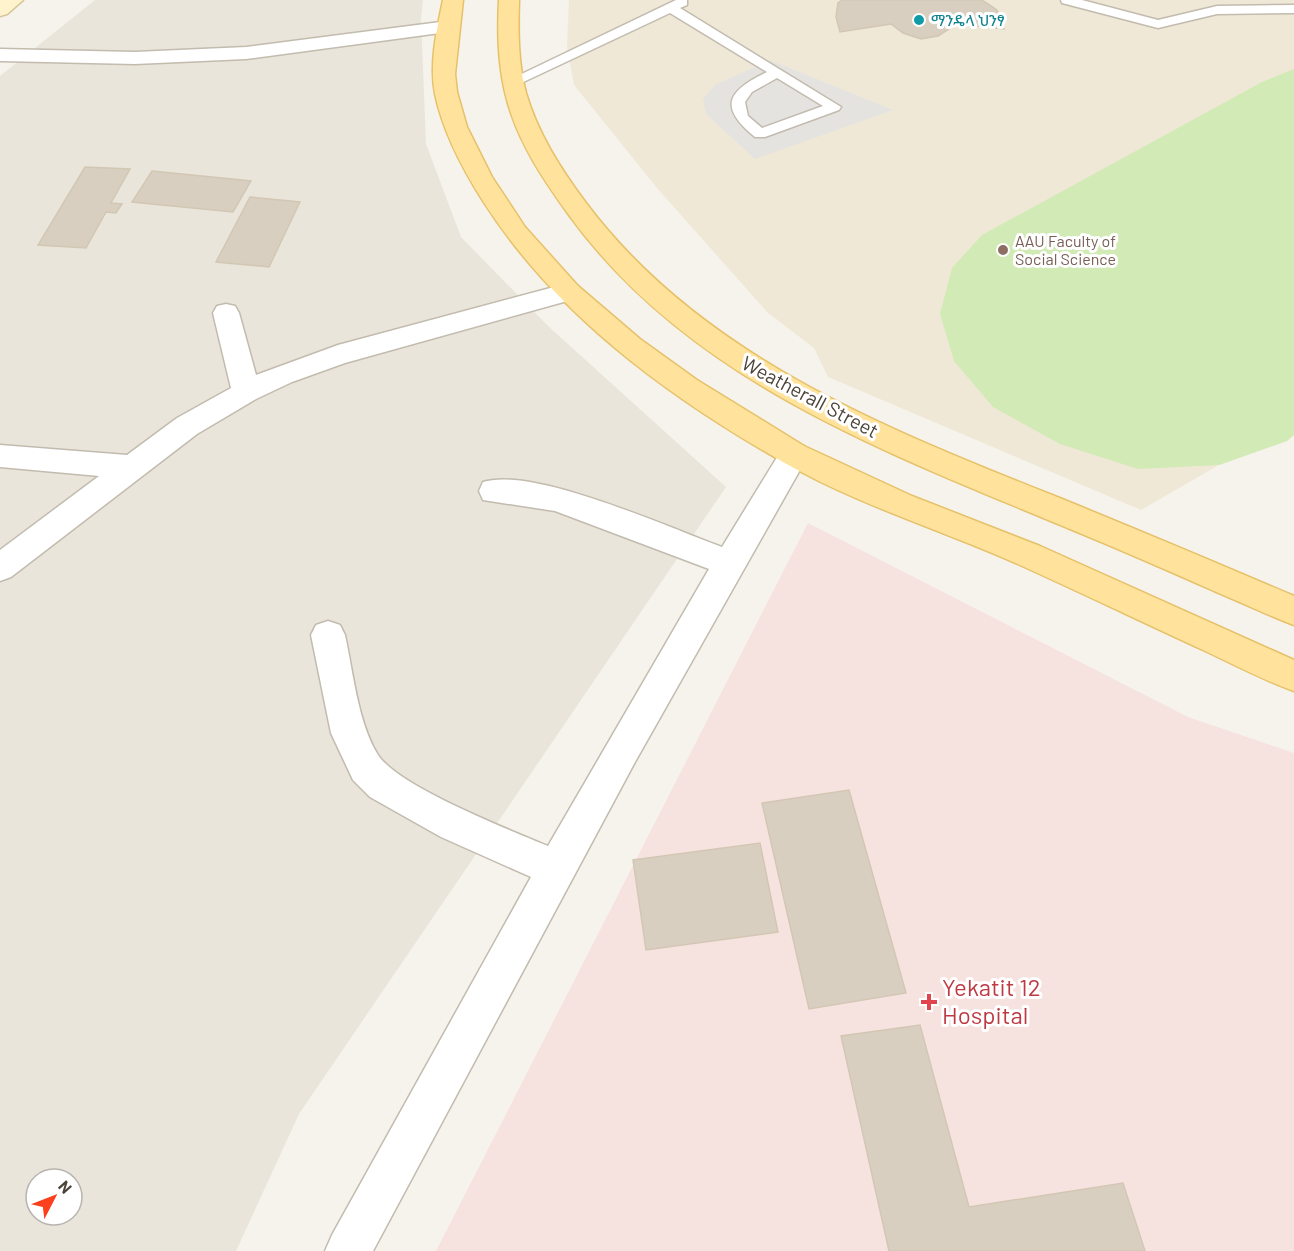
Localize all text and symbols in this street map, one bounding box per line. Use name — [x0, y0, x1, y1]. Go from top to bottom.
place label: ማንዴላ ህንፃ — [931, 10, 1005, 29]
marker: ማንዴላ ህንፃ — [912, 13, 926, 27]
place label: AAU Faculty of Social Science — [1015, 231, 1116, 268]
marker: AAU Faculty of Social Science — [996, 243, 1010, 257]
street label: Weatherall Street — [738, 350, 883, 442]
place label: Yekatit 12 Hospital — [942, 972, 1041, 1029]
marker: Yekatit 12 Hospital — [920, 993, 938, 1011]
north arrow — [24, 1167, 84, 1227]
text: N — [55, 1176, 76, 1197]

